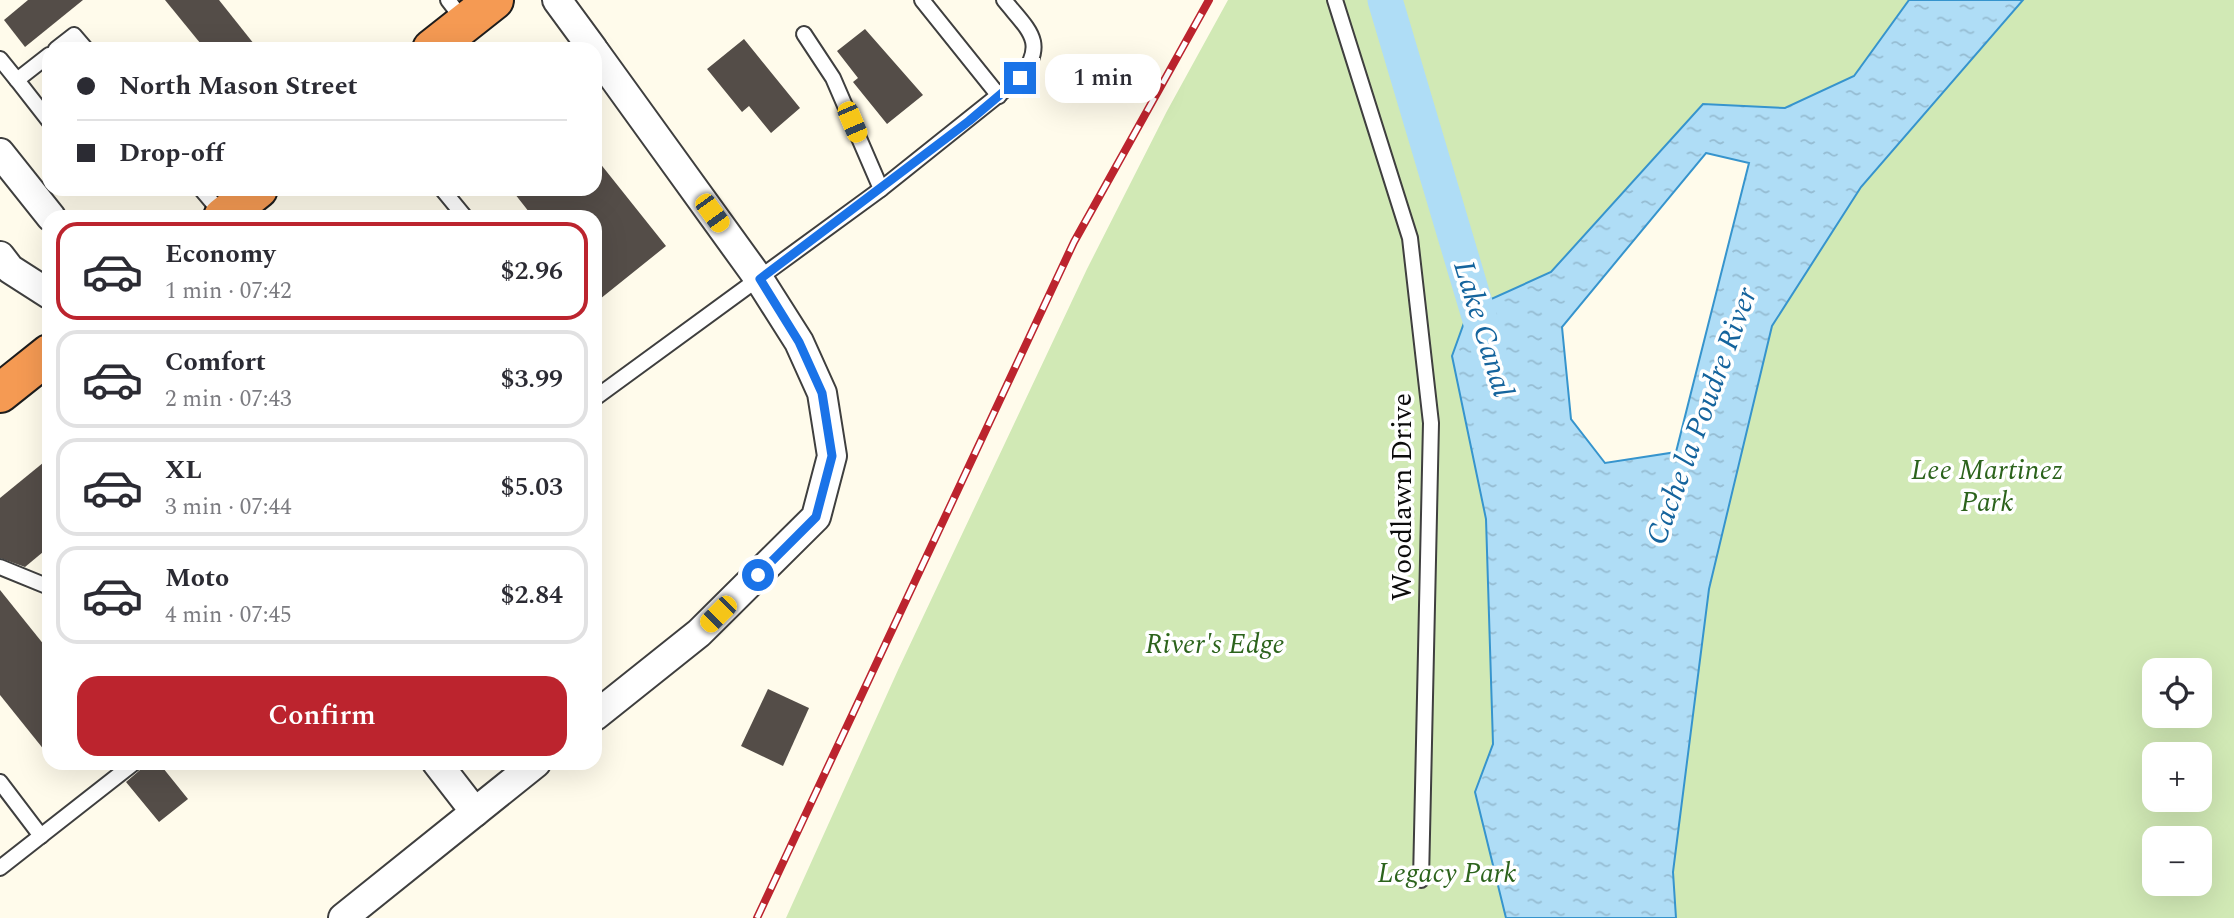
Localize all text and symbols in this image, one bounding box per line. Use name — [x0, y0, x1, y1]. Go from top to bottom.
callout: 1 min — [1044, 54, 1160, 102]
text: 1 min — [1073, 61, 1133, 96]
route end — [1004, 62, 1036, 94]
text: North Mason Street — [119, 66, 358, 106]
car — [835, 99, 870, 145]
text: Drop-off — [119, 133, 224, 173]
car — [692, 190, 733, 236]
text: Economy — [165, 234, 275, 274]
icon: car — [81, 240, 144, 303]
text: $2.96 — [500, 251, 563, 291]
water label: Lake Canal — [1440, 255, 1526, 403]
text: 1 min · 07:42 — [165, 274, 292, 309]
water label: Cache la Poudre River — [1634, 280, 1770, 551]
text: Comfort — [165, 342, 266, 382]
icon: car — [81, 348, 144, 411]
text: $3.99 — [500, 359, 563, 399]
text: 2 min · 07:43 — [165, 382, 292, 417]
street label: Woodlawn Drive — [1381, 393, 1424, 601]
park label: Lee Martinez Park — [1911, 449, 2063, 524]
text: XL — [165, 450, 202, 490]
icon: car — [81, 456, 144, 519]
text: $5.03 — [500, 467, 563, 507]
text: 3 min · 07:44 — [165, 490, 292, 525]
text: Moto — [165, 558, 229, 598]
route start — [742, 559, 774, 591]
icon: car — [81, 564, 144, 627]
text: $2.84 — [500, 575, 563, 615]
car — [696, 592, 741, 636]
text: 4 min · 07:45 — [165, 598, 292, 633]
park label: River's Edge — [1145, 623, 1285, 666]
map controls — [2142, 658, 2212, 896]
button: locate — [2142, 658, 2212, 728]
button: Confirm — [77, 676, 567, 756]
button: + — [2142, 742, 2212, 812]
button: − — [2142, 826, 2212, 896]
park label: Legacy Park — [1377, 852, 1517, 895]

